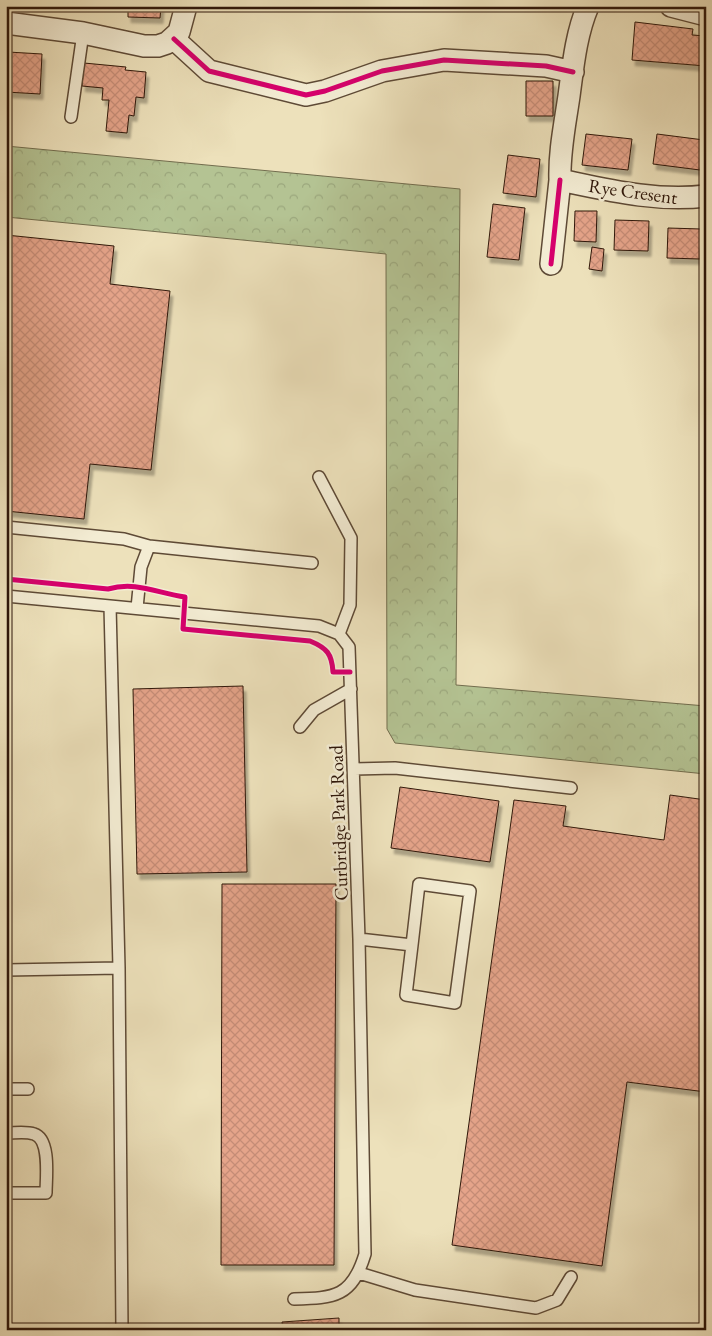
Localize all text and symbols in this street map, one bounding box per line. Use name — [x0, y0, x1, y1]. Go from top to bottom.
street label: Rye Cresent — [587, 173, 679, 210]
street label: Curbridge Park Road — [323, 744, 354, 901]

